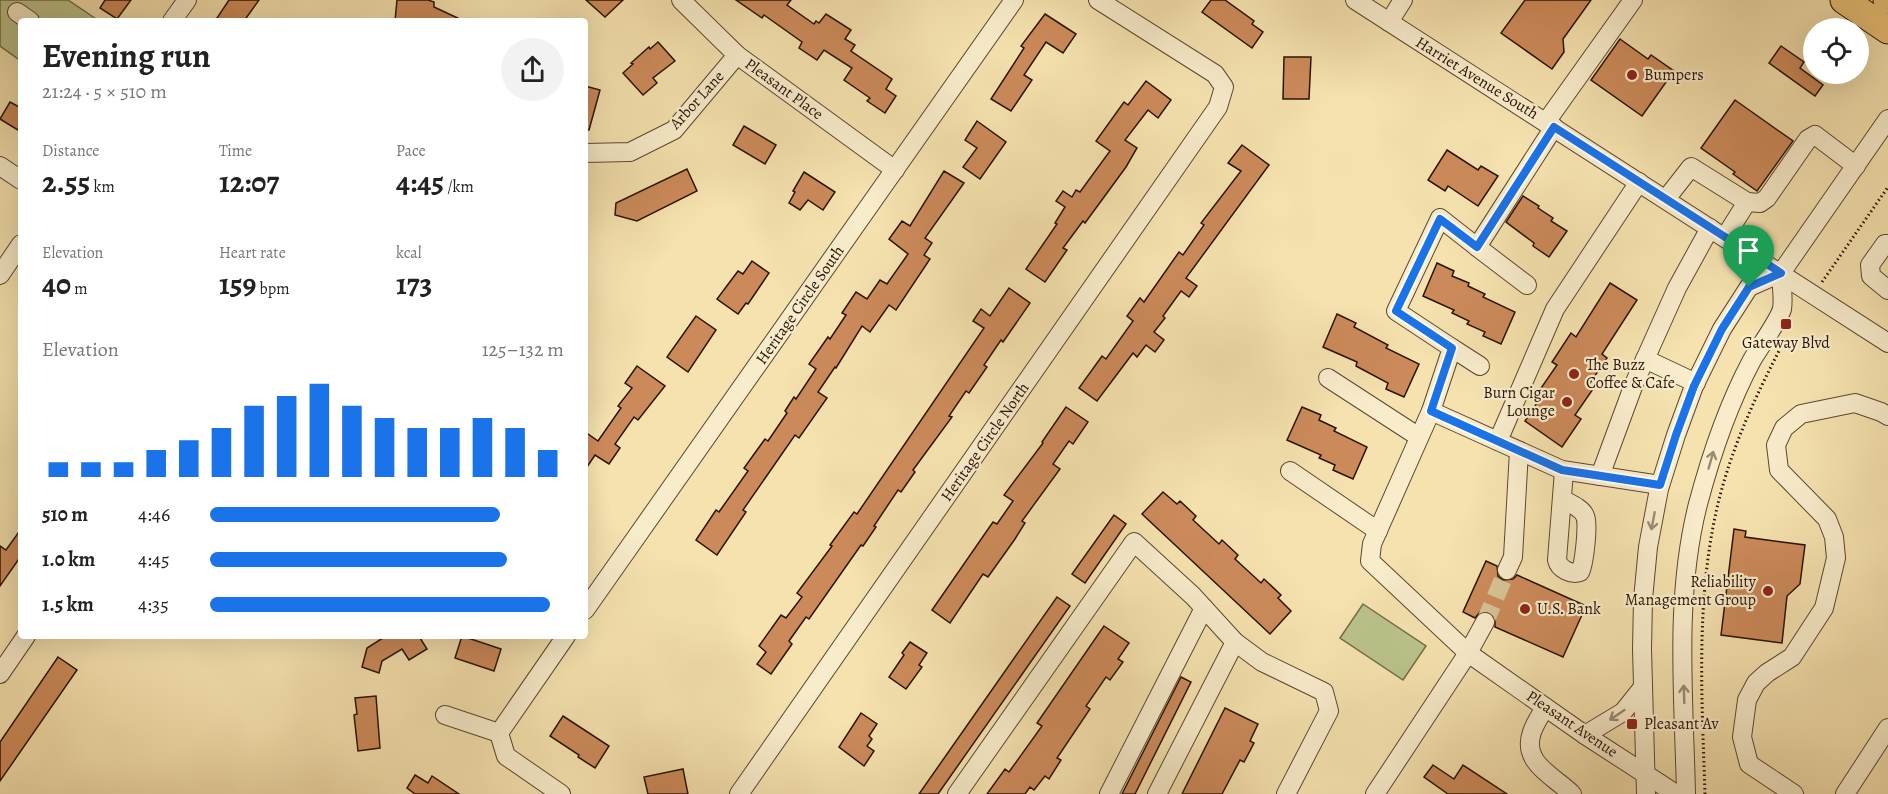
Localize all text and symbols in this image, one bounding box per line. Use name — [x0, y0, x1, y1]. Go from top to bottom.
map controls — [1803, 18, 1869, 84]
button: locate — [1803, 18, 1869, 84]
street label: Harriet Avenue South — [1411, 31, 1543, 125]
text: Evening run — [42, 33, 211, 78]
button: share — [501, 38, 564, 101]
street label: Pleasant Place — [740, 53, 828, 125]
place label: Bumpers — [1644, 64, 1704, 86]
street label: Arbor Lane — [664, 66, 729, 135]
marker: Bumpers — [1625, 68, 1639, 82]
text: 21:24 · 5 × 510 m — [42, 78, 167, 105]
text: Distance — [42, 140, 99, 162]
text: Time — [219, 140, 252, 162]
text: Pace — [396, 140, 426, 162]
text: 2.55 — [42, 162, 90, 202]
text: 12:07 — [219, 162, 279, 202]
text: 4:45 — [396, 162, 444, 202]
text: km — [90, 176, 115, 198]
text: /km — [444, 176, 474, 198]
pin — [1723, 225, 1774, 287]
icon: arrive — [1732, 234, 1765, 267]
street label: Heritage Circle South — [751, 241, 850, 369]
text: Elevation — [42, 242, 103, 264]
text: Heart rate — [219, 242, 286, 264]
text: kcal — [396, 242, 422, 264]
text: 40 — [42, 264, 71, 304]
text: 159 — [219, 264, 256, 304]
text: 173 — [396, 264, 432, 304]
text: m — [71, 278, 88, 300]
text: bpm — [256, 278, 290, 300]
marker: Gateway Blvd — [1779, 317, 1793, 331]
place label: Gateway Blvd — [1742, 332, 1830, 354]
text: Elevation — [42, 336, 119, 363]
text: 125–132 m — [482, 336, 564, 363]
place label: The Buzz Coffee & Cafe — [1586, 354, 1675, 394]
marker: The Buzz Coffee & Cafe — [1567, 367, 1581, 381]
street label: Heritage Circle North — [936, 378, 1035, 506]
place label: Burn Cigar Lounge — [1483, 382, 1555, 422]
marker: Burn Cigar Lounge — [1560, 395, 1574, 409]
one-way arrow — [1706, 451, 1717, 470]
text: 510 m — [42, 501, 88, 528]
text: 4:46 — [138, 501, 170, 528]
one-way arrow — [1647, 510, 1658, 530]
text: 1.0 km — [42, 546, 95, 573]
text: 4:45 — [138, 546, 169, 573]
place label: Reliability Management Group — [1625, 571, 1757, 611]
marker: Reliability Management Group — [1761, 584, 1775, 598]
text: 1.5 km — [42, 591, 94, 618]
text: 4:35 — [138, 591, 169, 618]
place label: U.S. Bank — [1537, 598, 1601, 620]
marker: U.S. Bank — [1518, 602, 1532, 616]
one-way arrow — [1678, 684, 1689, 704]
street label: Pleasant Avenue — [1522, 685, 1622, 763]
one-way arrow — [1610, 709, 1626, 721]
place label: Pleasant Av — [1644, 713, 1719, 735]
marker: Pleasant Av — [1625, 717, 1639, 731]

